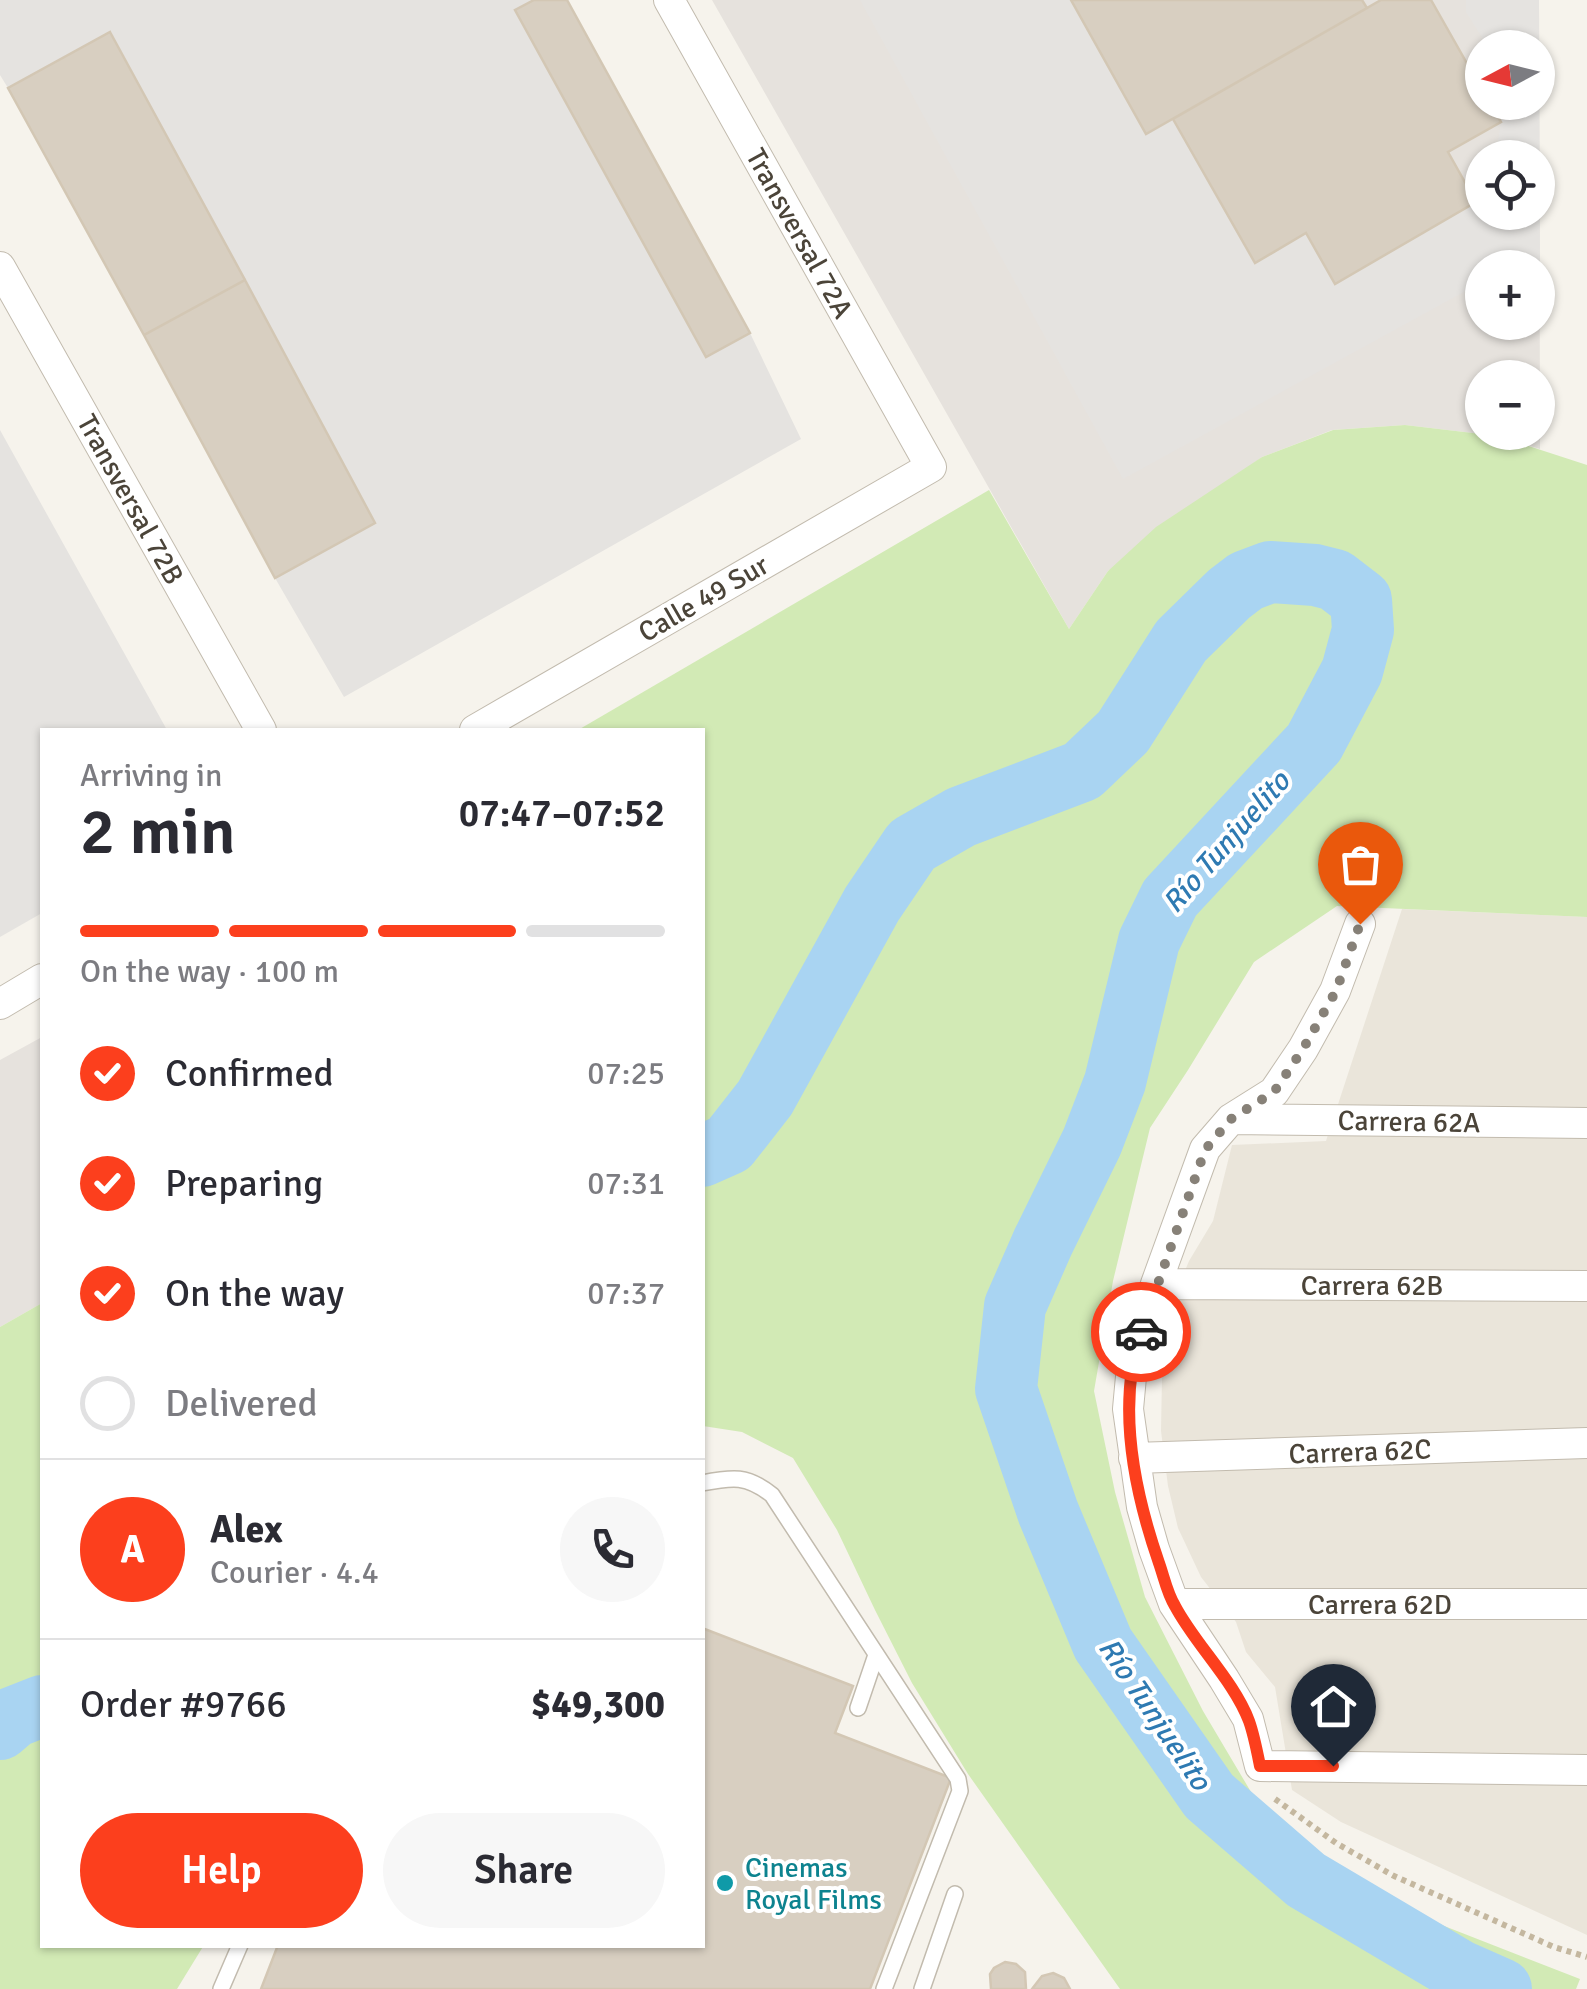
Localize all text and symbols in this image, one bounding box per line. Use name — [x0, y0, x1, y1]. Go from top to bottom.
north arrow — [1465, 30, 1555, 120]
map controls — [1465, 30, 1555, 450]
button: locate — [1465, 140, 1555, 230]
street label: Transversal 72A — [738, 143, 860, 324]
button: + — [1465, 250, 1555, 340]
button: − — [1465, 360, 1555, 450]
street label: Transversal 72B — [69, 409, 191, 590]
street label: Calle 49 Sur — [632, 548, 775, 650]
text: Arriving in — [80, 756, 222, 795]
water label: Río Tunjuelito — [1155, 763, 1299, 921]
text: 07:47–07:52 — [459, 790, 665, 837]
text: 2 min — [80, 792, 236, 872]
pin — [1318, 822, 1403, 925]
icon: bag — [1333, 837, 1388, 892]
text: On the way · 100 m — [80, 952, 339, 991]
icon: check — [80, 1046, 135, 1101]
text: Confirmed — [165, 1050, 334, 1097]
text: 07:25 — [587, 1054, 665, 1093]
street label: Carrera 62A — [1337, 1104, 1481, 1140]
icon: check — [80, 1156, 135, 1211]
text: Preparing — [165, 1160, 323, 1207]
text: 07:31 — [587, 1164, 665, 1203]
icon: check — [80, 1266, 135, 1321]
street label: Carrera 62B — [1301, 1269, 1443, 1303]
text: On the way — [165, 1270, 344, 1317]
text: 07:37 — [587, 1274, 665, 1313]
courier — [1091, 1282, 1191, 1382]
icon: car — [1114, 1305, 1169, 1360]
text: Delivered — [165, 1380, 318, 1427]
street label: Carrera 62C — [1288, 1433, 1432, 1471]
button: phone — [560, 1497, 665, 1602]
text: Alex — [210, 1506, 283, 1553]
text: A — [120, 1526, 145, 1573]
text: Courier · 4.4 — [210, 1553, 379, 1592]
street label: Carrera 62D — [1308, 1588, 1452, 1622]
water label: Río Tunjuelito — [1090, 1631, 1220, 1799]
pin — [1291, 1664, 1376, 1767]
icon: home — [1306, 1679, 1361, 1734]
text: Order #9766 — [80, 1681, 287, 1728]
text: $49,300 — [531, 1681, 665, 1728]
button: Help — [80, 1813, 363, 1928]
button: Share — [383, 1813, 665, 1928]
place label: Cinemas Royal Films — [745, 1851, 882, 1917]
marker: Cinemas Royal Films — [714, 1872, 736, 1894]

